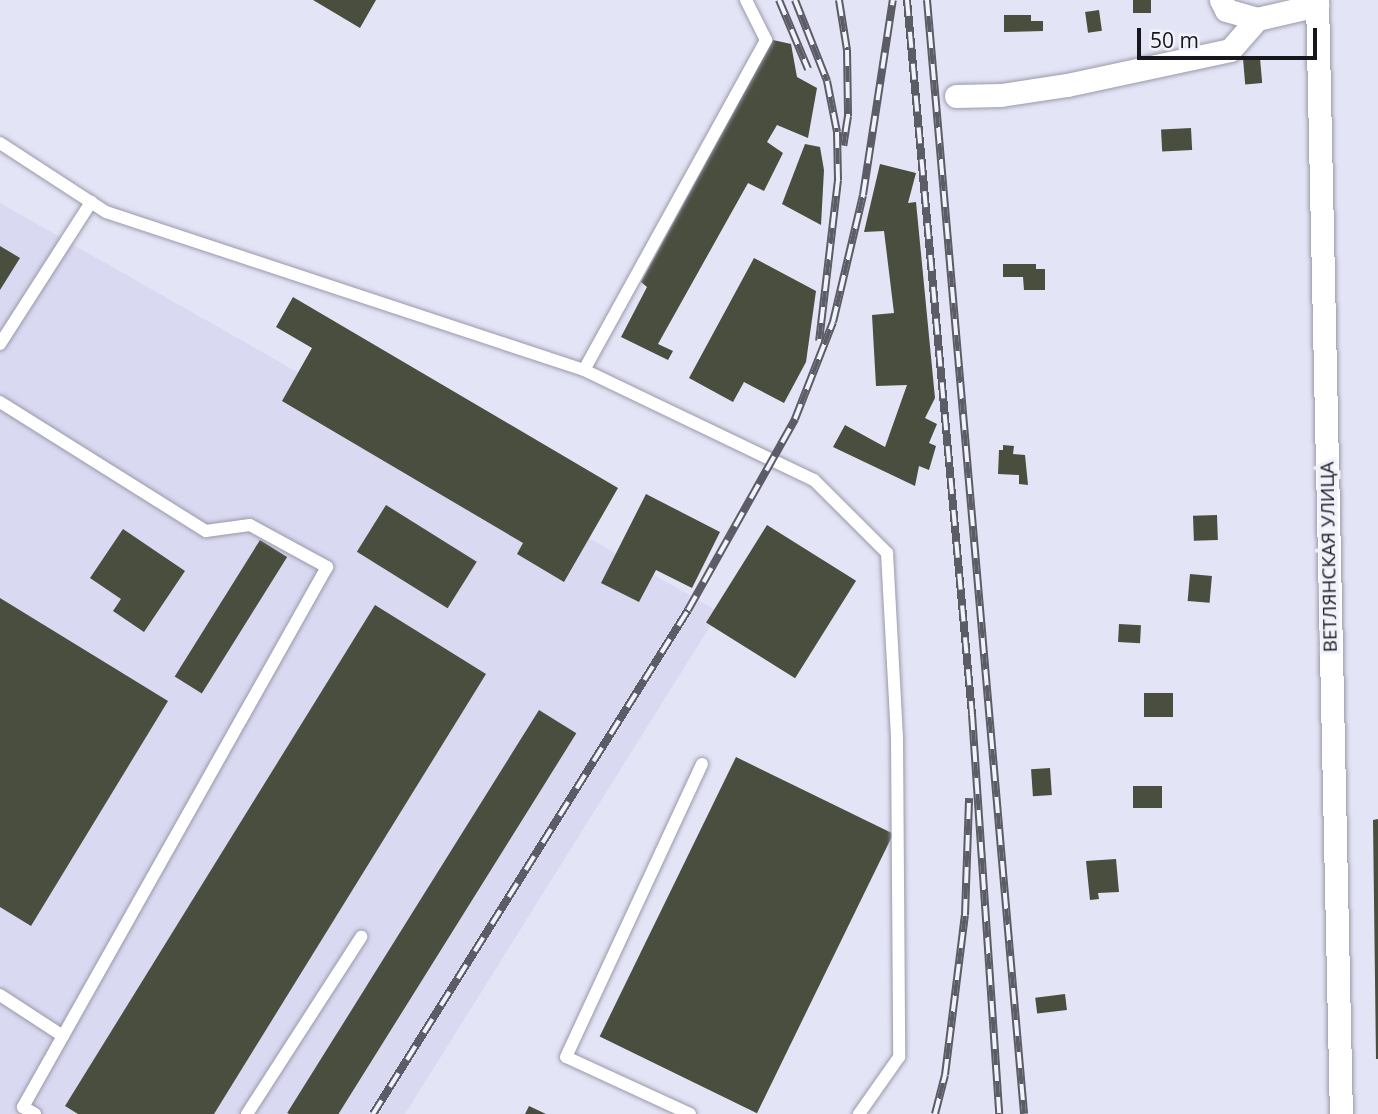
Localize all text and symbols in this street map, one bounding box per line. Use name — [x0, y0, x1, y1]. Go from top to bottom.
scale bar — [1140, 14, 1320, 58]
text: 50 m — [1150, 26, 1199, 54]
street label: ВЕТЛЯНСКАЯ УЛИЦА — [1316, 461, 1342, 653]

